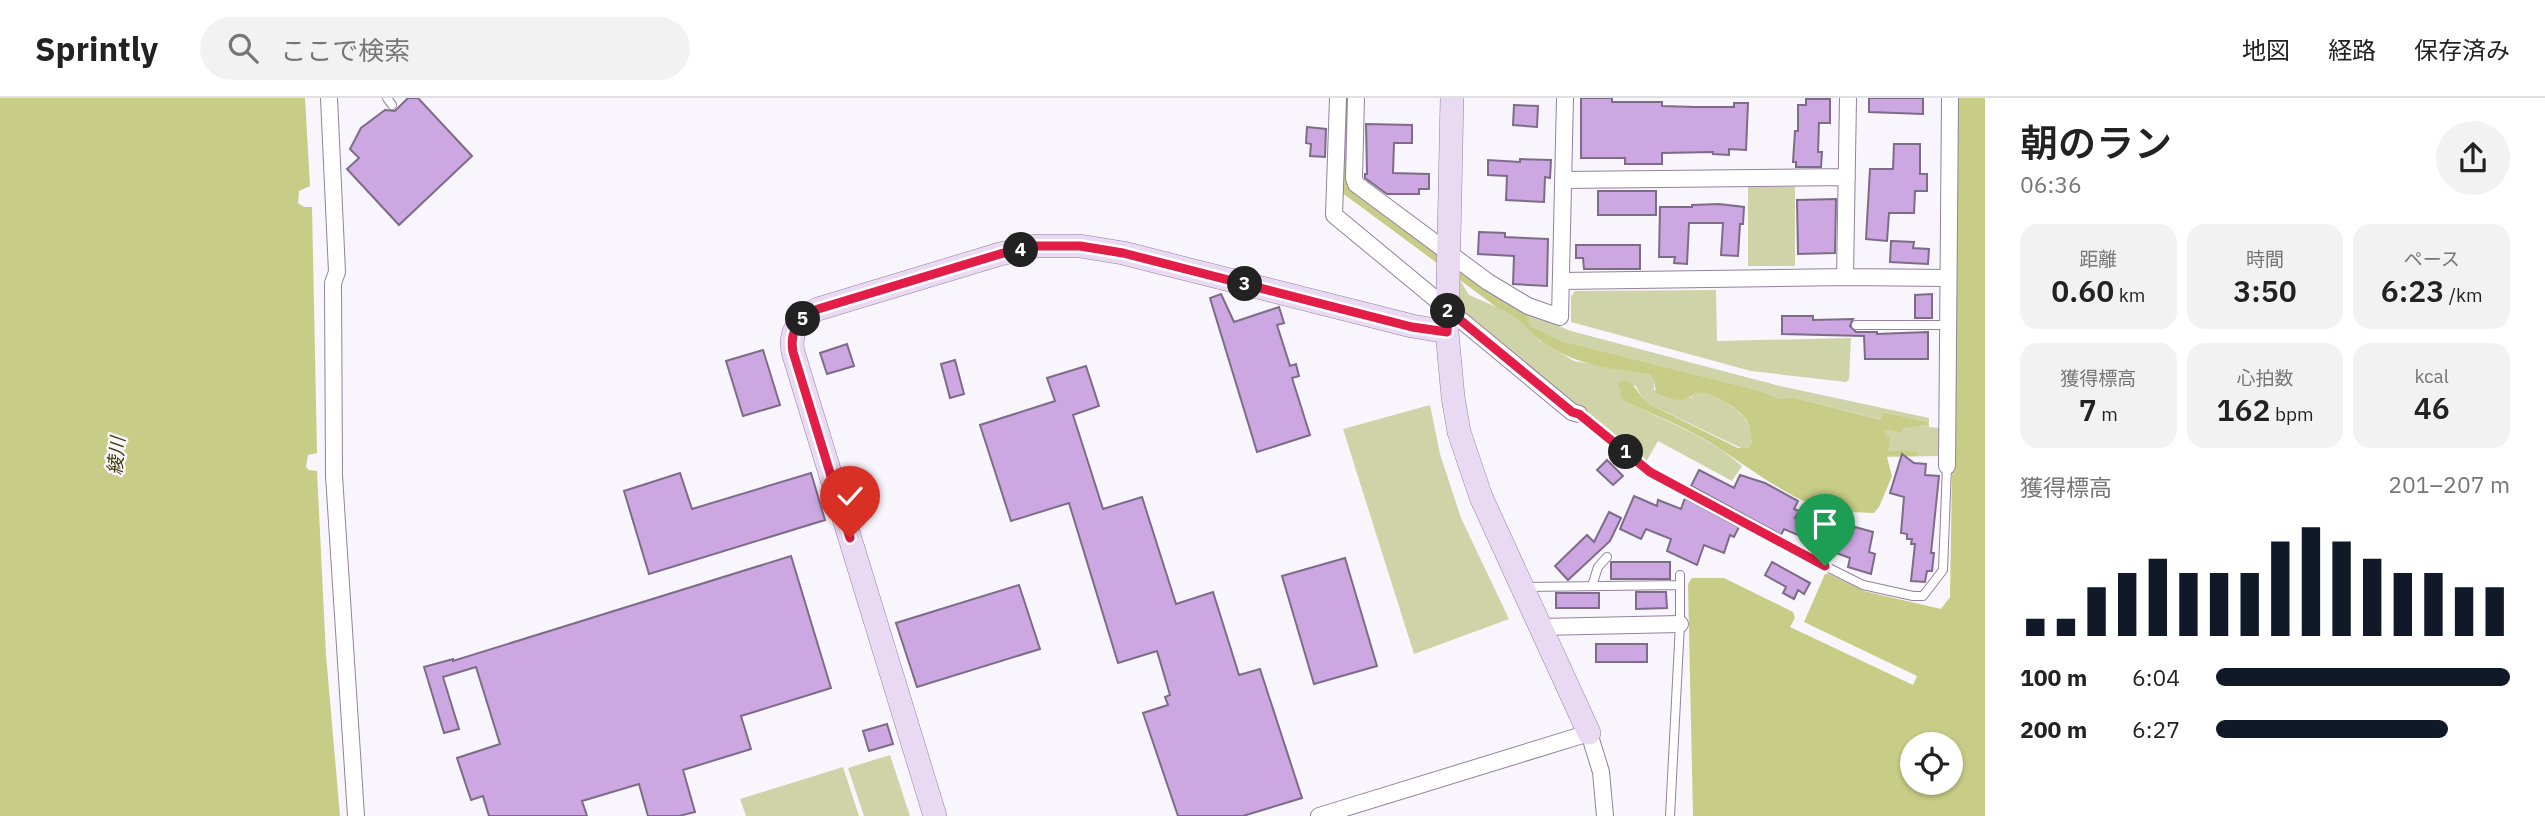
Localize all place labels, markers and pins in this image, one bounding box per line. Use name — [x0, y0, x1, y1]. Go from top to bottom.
pin: 4 — [1004, 232, 1038, 268]
pin: 3 — [1228, 266, 1262, 302]
pin: 2 — [1430, 294, 1466, 328]
pin: 5 — [786, 302, 820, 336]
pin: 1 — [1608, 434, 1644, 470]
pin — [820, 466, 880, 538]
pin — [1795, 494, 1855, 566]

